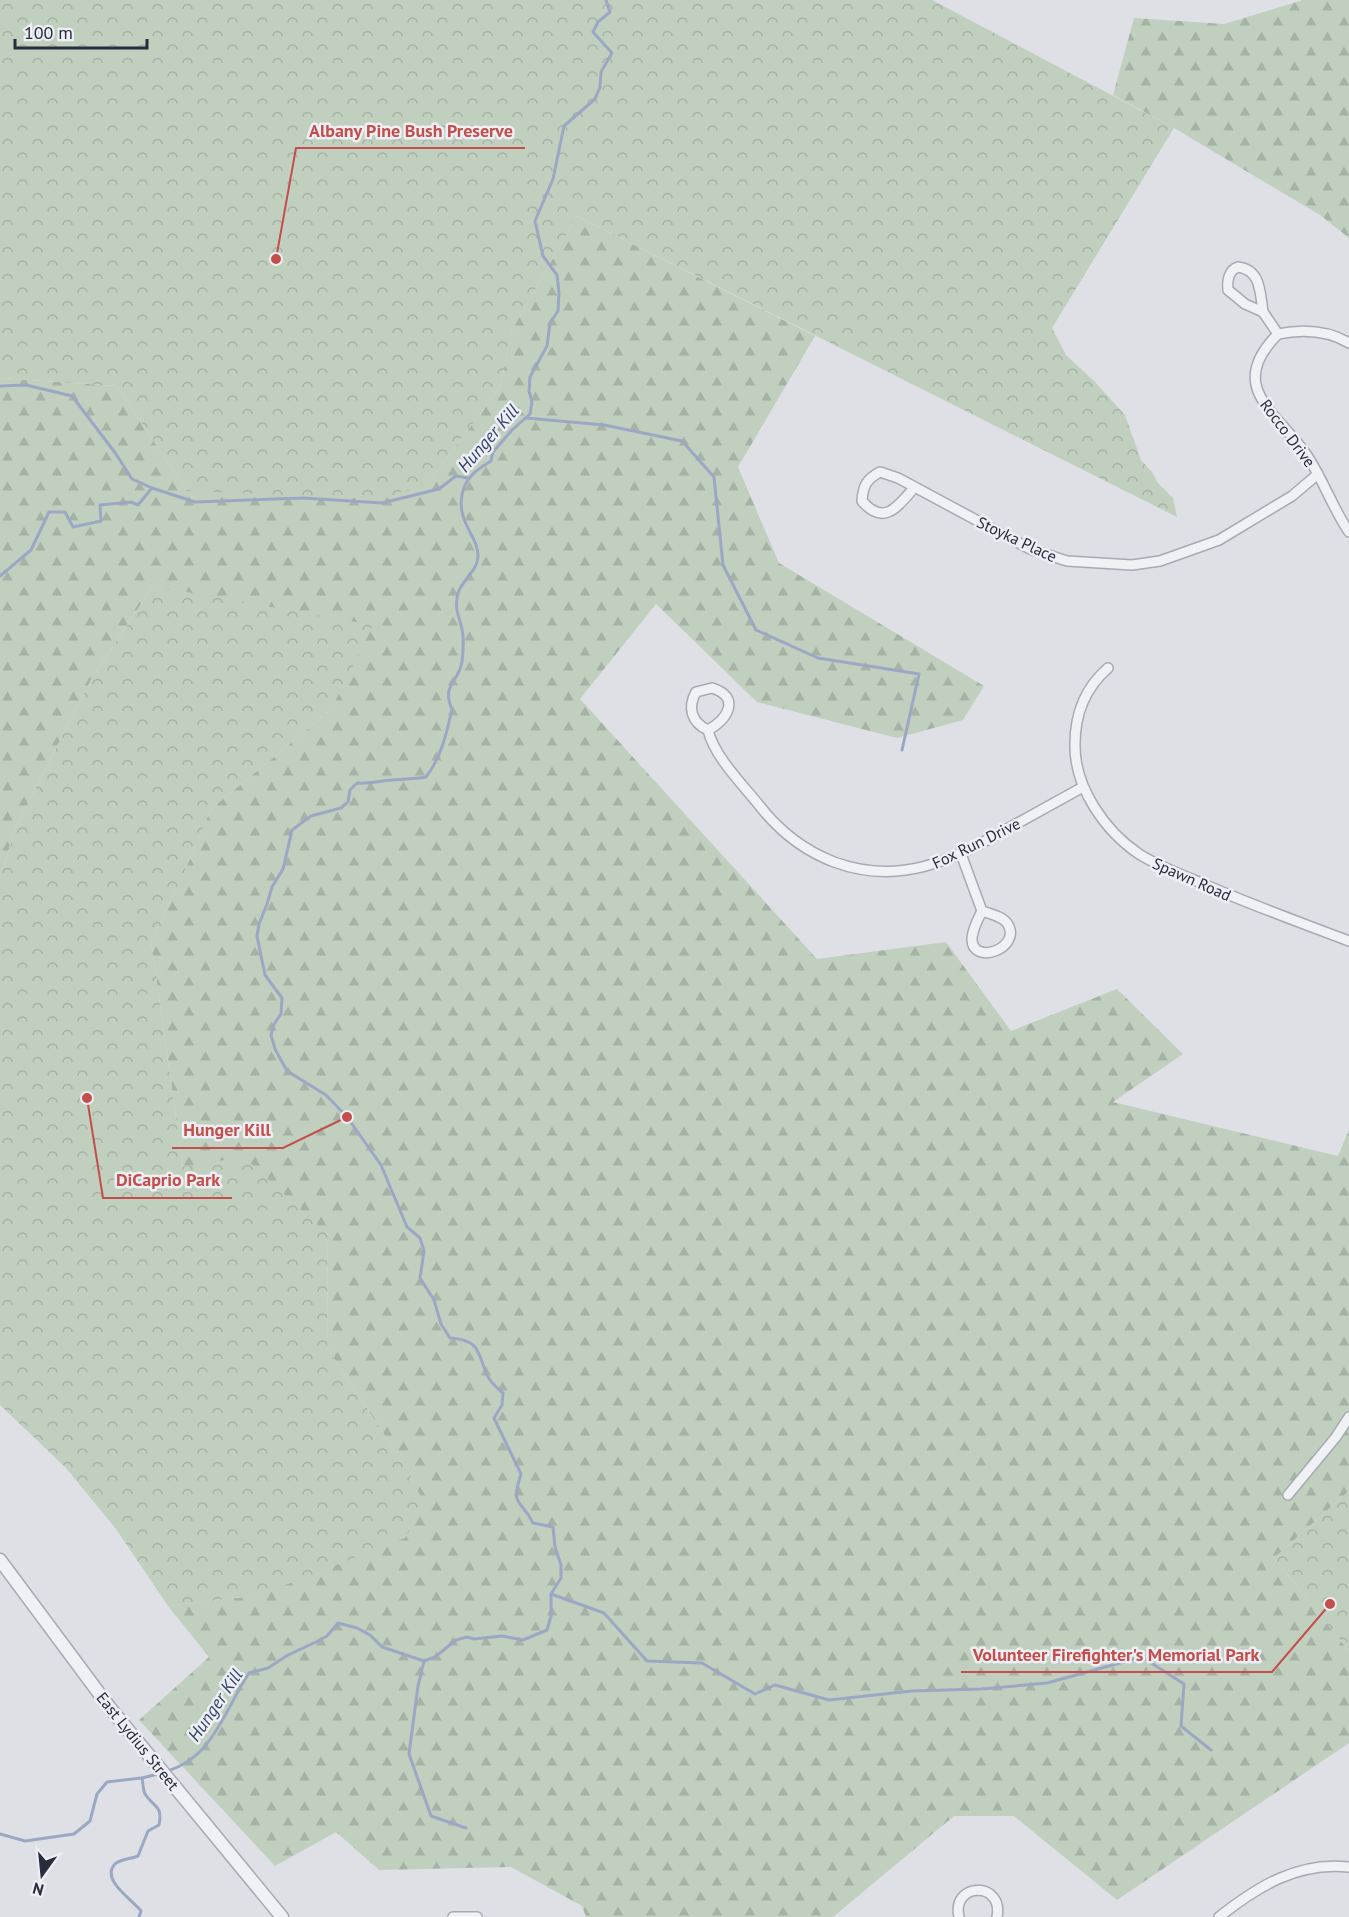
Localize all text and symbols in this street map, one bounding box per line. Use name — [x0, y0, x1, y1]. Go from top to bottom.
scale bar — [15, 12, 147, 50]
text: 100 m — [24, 21, 73, 44]
callout: Albany Pine Bush Preserve — [296, 112, 525, 148]
text: Albany Pine Bush Preserve — [309, 119, 513, 142]
street label: Rocco Drive — [1256, 395, 1320, 471]
water label: Hunger Kill — [452, 399, 524, 477]
street label: Stoyka Place — [974, 512, 1060, 566]
street label: Fox Run Drive — [929, 813, 1023, 873]
street label: Spawn Road — [1150, 853, 1234, 905]
callout: Hunger Kill — [172, 1112, 283, 1148]
text: Hunger Kill — [183, 1118, 271, 1141]
callout: DiCaprio Park — [103, 1162, 232, 1198]
text: DiCaprio Park — [116, 1168, 220, 1191]
callout: Volunteer Firefighter's Memorial Park — [961, 1636, 1272, 1672]
text: Volunteer Firefighter's Memorial Park — [972, 1643, 1259, 1666]
water label: Hunger Kill — [182, 1664, 248, 1746]
street label: East Lydius Street — [92, 1688, 184, 1795]
north arrow — [12, 1845, 72, 1905]
text: N — [30, 1878, 46, 1901]

